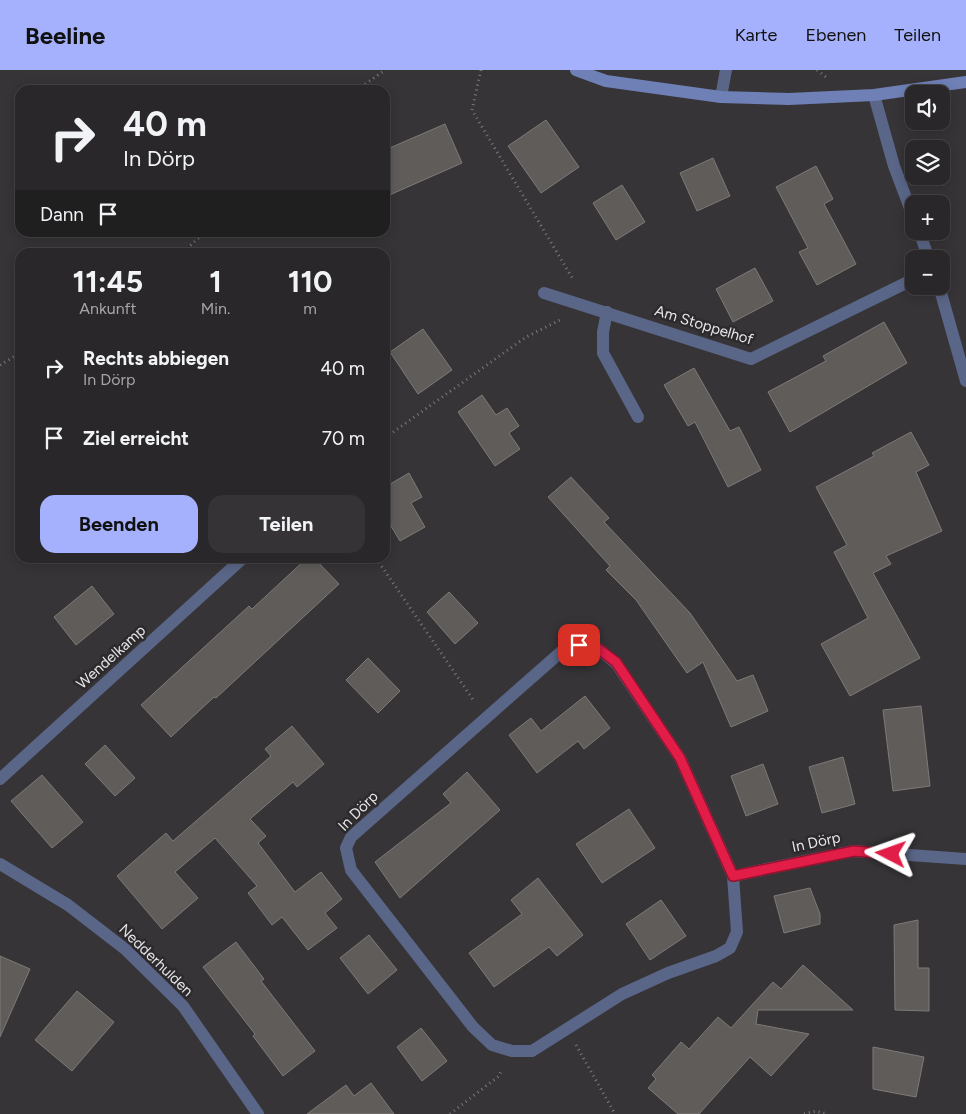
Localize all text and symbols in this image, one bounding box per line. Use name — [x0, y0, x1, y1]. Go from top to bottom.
text: Beeline — [25, 21, 105, 50]
text: Karte — [735, 24, 777, 46]
text: Ebenen — [805, 24, 866, 46]
text: Teilen — [894, 24, 941, 46]
map controls — [905, 85, 950, 295]
button: sound — [905, 85, 950, 130]
text: 40 m — [123, 103, 207, 145]
icon: right — [40, 105, 105, 170]
button: layers — [905, 140, 950, 185]
text: In Dörp — [123, 145, 195, 172]
button: + — [905, 195, 950, 240]
icon: arrive — [94, 200, 122, 228]
text: Dann — [40, 203, 84, 226]
button: − — [905, 250, 950, 295]
text: 11:45 — [72, 263, 143, 300]
text: 1 — [209, 263, 222, 300]
text: 110 — [288, 263, 333, 300]
text: Ankunft — [79, 299, 137, 318]
text: Min. — [201, 299, 230, 318]
text: m — [303, 299, 317, 318]
street label: Am Stoppelhof — [653, 301, 756, 349]
text: Rechts abbiegen — [83, 347, 229, 370]
icon: right — [40, 354, 68, 382]
text: 40 m — [320, 357, 365, 380]
text: In Dörp — [83, 370, 135, 389]
icon: arrive — [40, 424, 68, 452]
text: Ziel erreicht — [83, 427, 189, 450]
text: 70 m — [322, 427, 365, 450]
button: Beenden — [40, 495, 198, 553]
button: Teilen — [208, 495, 365, 553]
street label: Wendelkamp — [73, 621, 149, 693]
pin — [558, 624, 600, 666]
icon: arrive — [565, 631, 593, 659]
street label: In Dörp — [334, 787, 382, 835]
position arrow — [864, 827, 916, 879]
street label: In Dörp — [790, 828, 842, 856]
street label: Nedderhulden — [115, 920, 197, 1000]

